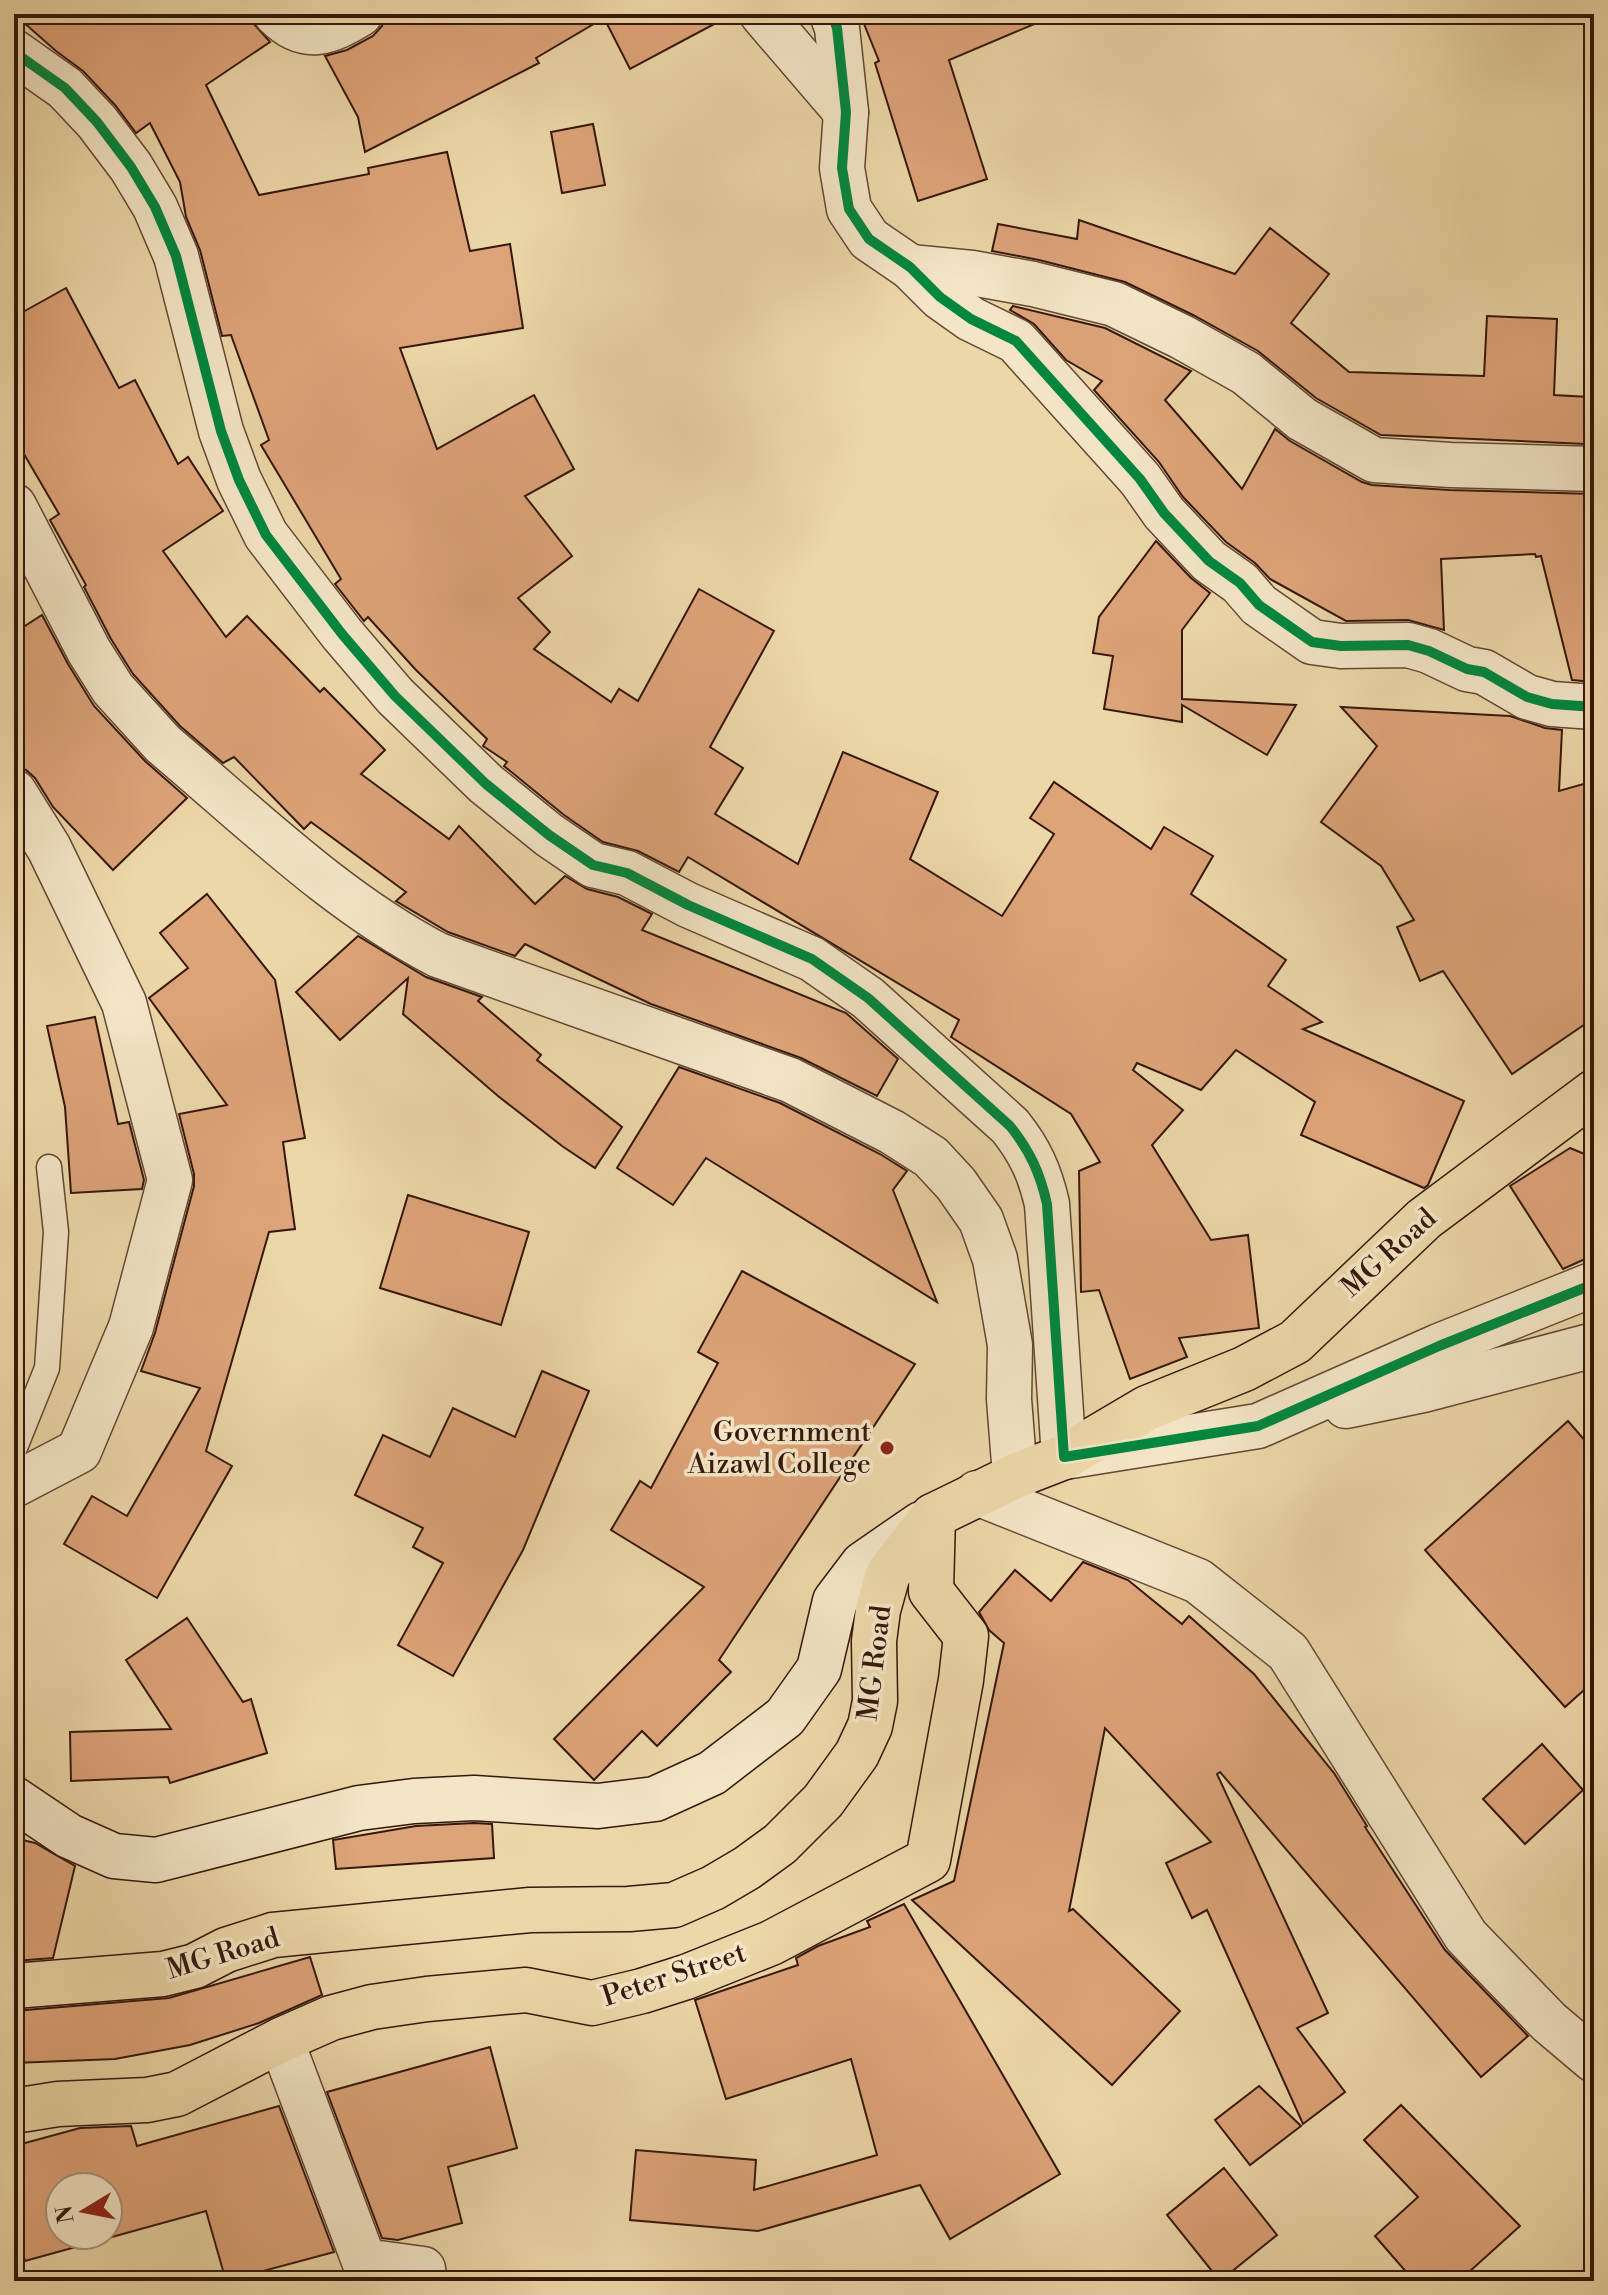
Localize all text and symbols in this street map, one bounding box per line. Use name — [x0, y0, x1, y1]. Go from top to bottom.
street label: MG Road — [1334, 1201, 1444, 1305]
place label: Government Aizawl College — [687, 1415, 871, 1482]
marker: Government Aizawl College — [878, 1439, 896, 1457]
street label: MG Road — [851, 1603, 899, 1723]
street label: MG Road — [162, 1920, 284, 1988]
street label: Peter Street — [598, 1935, 750, 2015]
north arrow — [44, 2171, 124, 2251]
text: N — [51, 2203, 81, 2225]

